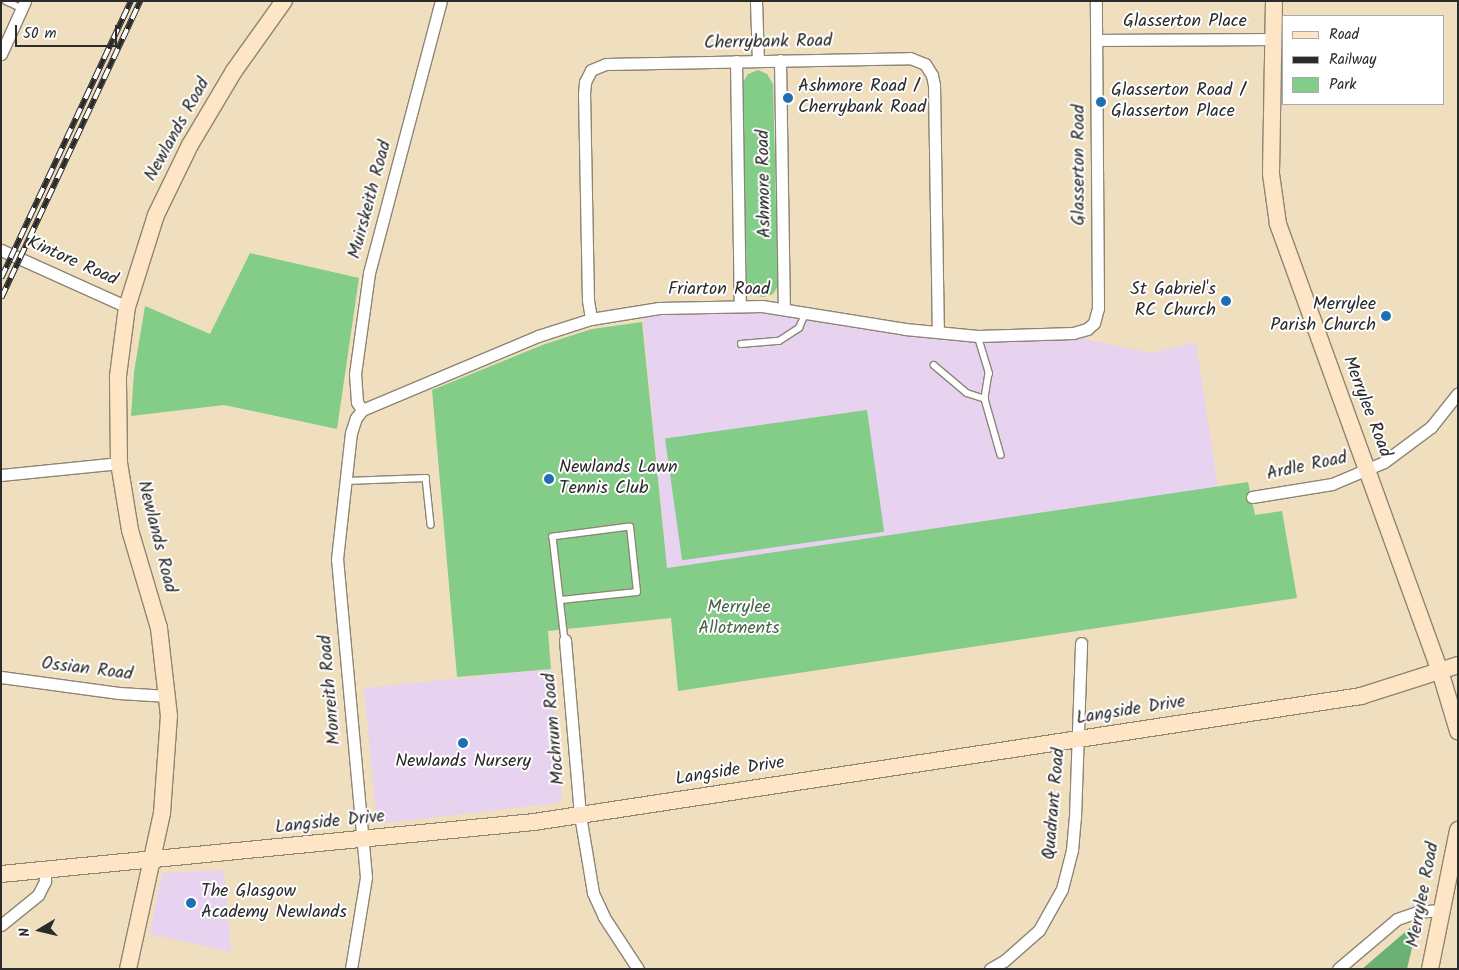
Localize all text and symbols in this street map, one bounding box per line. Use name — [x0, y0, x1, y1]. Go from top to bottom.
street label: Glasserton Place — [1123, 11, 1247, 33]
scale bar — [18, 15, 120, 47]
legend — [1282, 15, 1444, 105]
text: 50 m — [23, 22, 57, 46]
text: Road — [1329, 23, 1359, 47]
street label: Cherrybank Road — [704, 31, 832, 55]
text: Railway — [1329, 48, 1376, 72]
text: Park — [1329, 73, 1356, 97]
street label: Newlands Road — [141, 75, 215, 185]
place label: Ashmore Road / Cherrybank Road — [798, 77, 926, 120]
place label: Glasserton Road / Glasserton Place — [1111, 81, 1246, 124]
marker: Ashmore Road / Cherrybank Road — [782, 92, 794, 104]
marker: Glasserton Road / Glasserton Place — [1095, 96, 1107, 108]
street label: Glasserton Road — [1069, 104, 1091, 226]
street label: Ashmore Road — [753, 130, 777, 238]
street label: Muirskeith Road — [345, 139, 397, 261]
street label: Kintore Road — [23, 232, 121, 292]
street label: Friarton Road — [668, 279, 770, 301]
place label: St Gabriel's RC Church — [1130, 280, 1216, 322]
marker: St Gabriel's RC Church — [1220, 295, 1232, 307]
place label: Merrylee Parish Church — [1270, 295, 1376, 338]
marker: Merrylee Parish Church — [1380, 310, 1392, 322]
street label: Merrylee Road — [1337, 353, 1395, 461]
street label: Ardle Road — [1265, 448, 1349, 486]
place label: Newlands Lawn Tennis Club — [559, 458, 678, 500]
marker: Newlands Lawn Tennis Club — [543, 473, 555, 485]
street label: Newlands Road — [132, 479, 180, 595]
park label: Merrylee Allotments — [698, 598, 780, 640]
street label: Monreith Road — [315, 634, 347, 746]
street label: Ossian Road — [40, 654, 134, 686]
street label: Mochrum Road — [539, 672, 571, 786]
street label: Langside Drive — [1075, 692, 1187, 730]
marker: Newlands Nursery — [457, 737, 469, 749]
street label: Quadrant Road — [1039, 747, 1071, 861]
place label: Newlands Nursery — [395, 751, 531, 773]
street label: Langside Drive — [674, 753, 786, 791]
street label: Langside Drive — [274, 806, 386, 840]
street label: Merrylee Road — [1403, 841, 1445, 949]
place label: The Glasgow Academy Newlands — [201, 882, 347, 924]
marker: The Glasgow Academy Newlands — [185, 897, 197, 909]
north arrow — [15, 905, 65, 955]
text: N — [14, 926, 37, 938]

